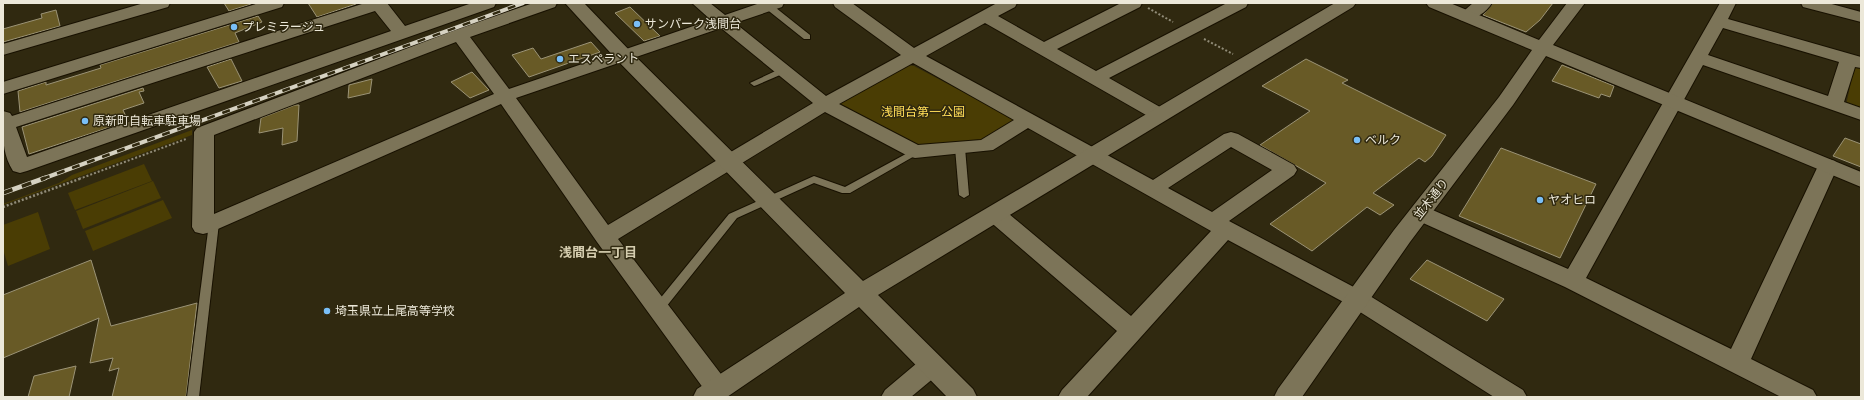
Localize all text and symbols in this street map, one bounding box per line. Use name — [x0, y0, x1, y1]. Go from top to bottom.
place label: サンパーク浅間台 — [645, 15, 741, 33]
place label: プレミラージュ — [242, 18, 325, 36]
marker: サンパーク浅間台 — [632, 19, 642, 29]
marker: プレミラージュ — [229, 22, 239, 32]
place label: エスペラント — [568, 50, 639, 68]
marker: エスペラント — [555, 54, 565, 64]
park label: 浅間台第一公園 — [881, 103, 965, 121]
place label: 原新町自転車駐車場 — [93, 112, 201, 130]
marker: 原新町自転車駐車場 — [80, 116, 90, 126]
place label: ベルク — [1365, 131, 1401, 149]
marker: ベルク — [1352, 135, 1362, 145]
street label: 並木通り — [1409, 175, 1453, 223]
place label: ヤオヒロ — [1548, 191, 1596, 209]
marker: ヤオヒロ — [1535, 195, 1545, 205]
district label: 浅間台一丁目 — [559, 243, 637, 262]
place label: 埼玉県立上尾高等学校 — [335, 302, 455, 320]
marker: 埼玉県立上尾高等学校 — [322, 306, 332, 316]

